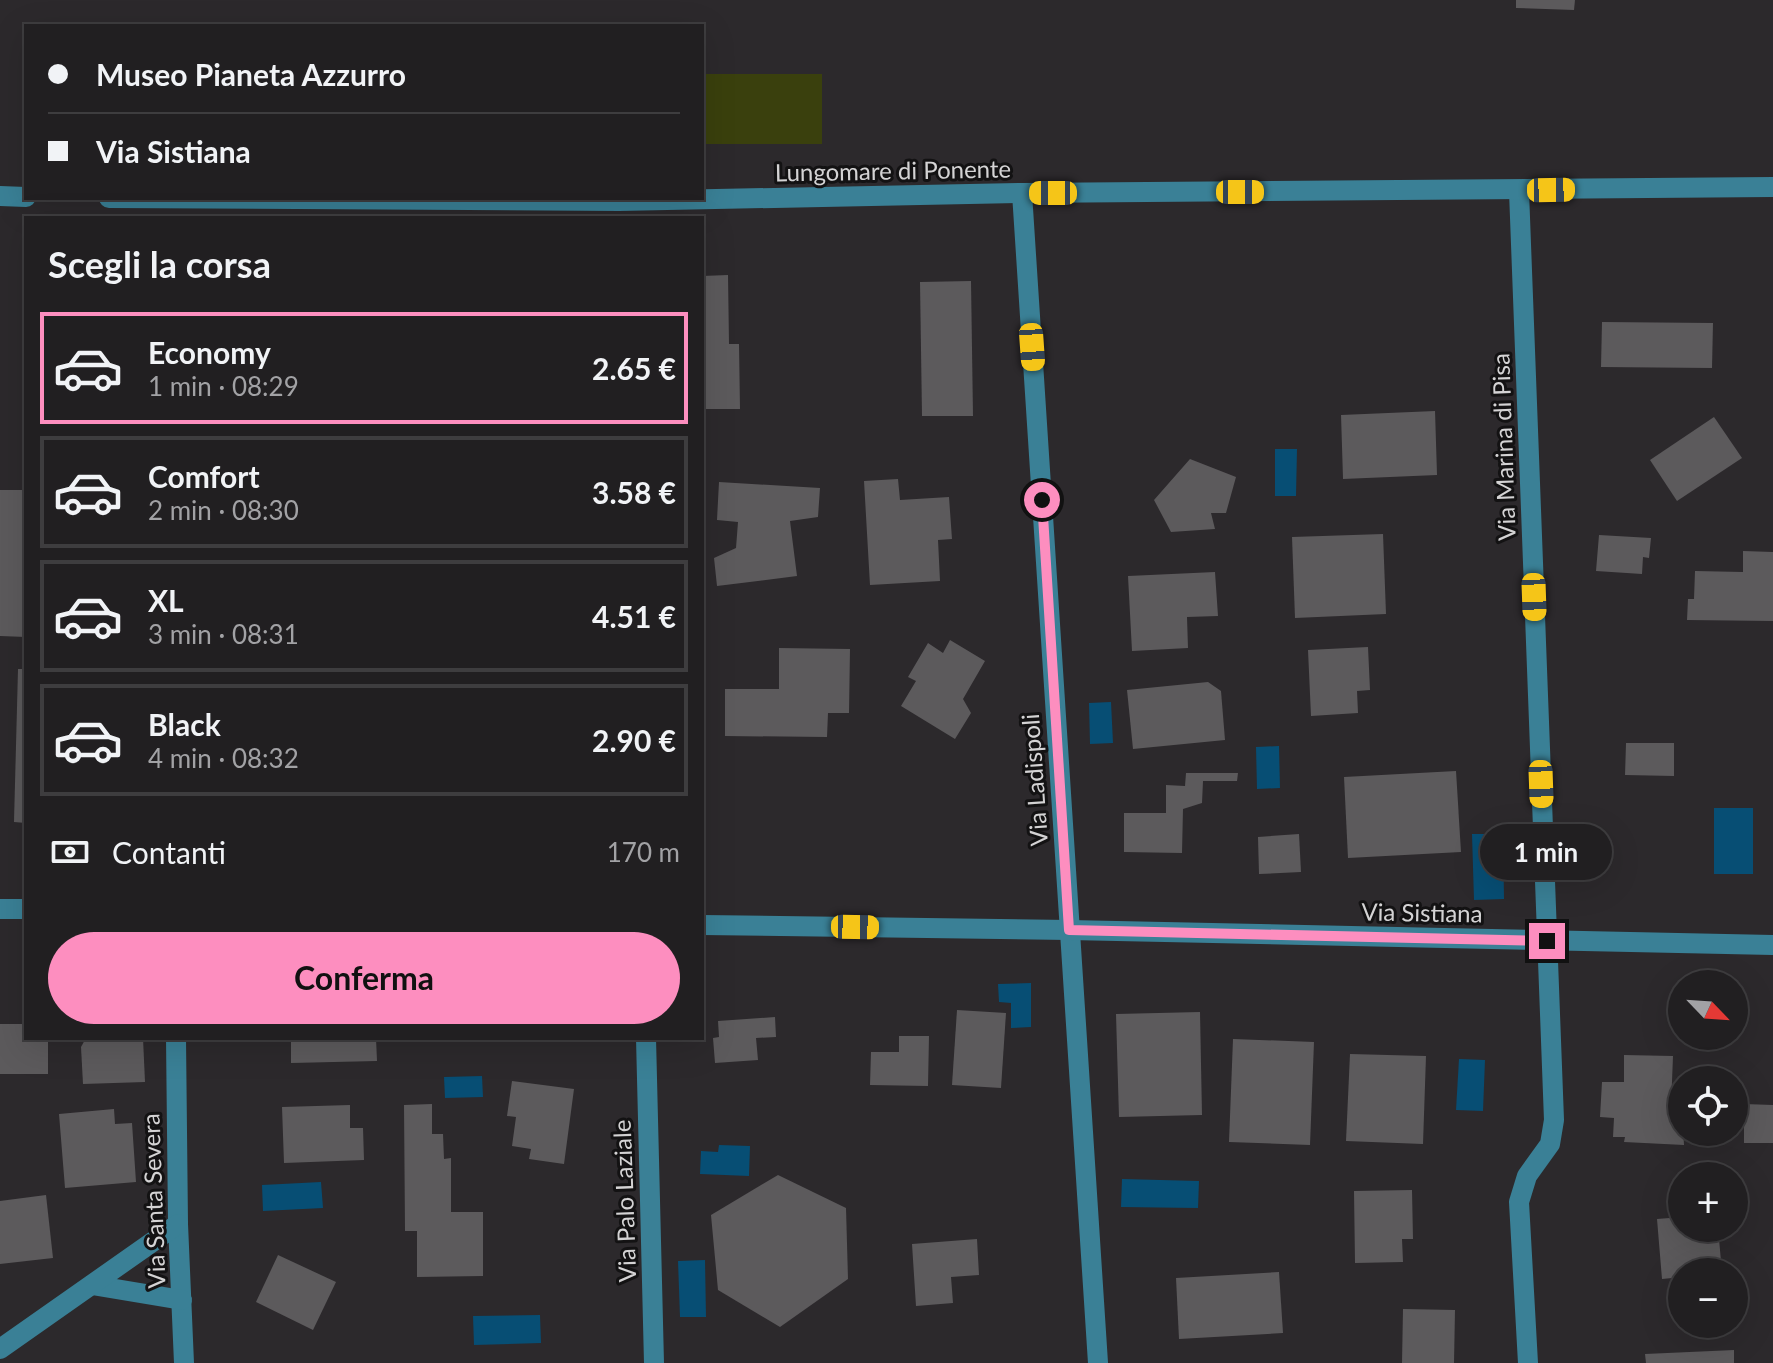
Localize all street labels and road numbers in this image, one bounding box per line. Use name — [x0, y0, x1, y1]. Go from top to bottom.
street label: Lungomare di Ponente — [775, 153, 1011, 187]
street label: Via Marina di Pisa — [1485, 353, 1521, 541]
street label: Via Ladispoli — [1015, 713, 1053, 847]
street label: Via Sistiana — [1361, 896, 1483, 928]
street label: Via Santa Severa — [135, 1113, 171, 1289]
street label: Via Palo Laziale — [607, 1119, 641, 1283]

